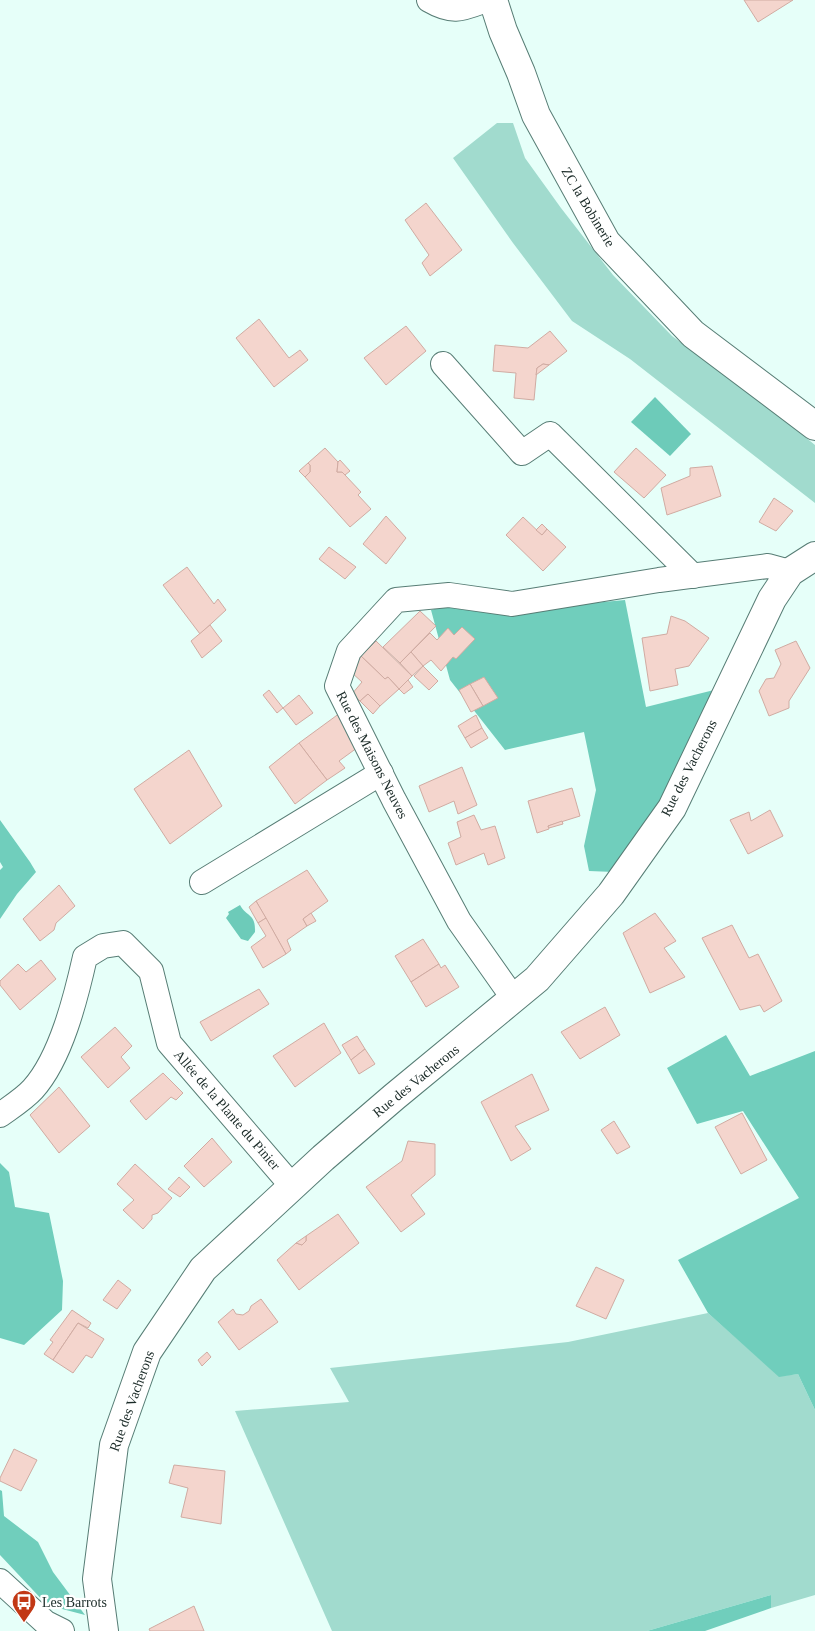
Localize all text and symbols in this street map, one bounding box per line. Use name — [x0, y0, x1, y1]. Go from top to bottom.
street label: ZC la Bobinerie — [558, 164, 618, 250]
street label: Rue des Maisons Neuves — [333, 689, 411, 821]
street label: Rue des Vacherons — [658, 717, 720, 819]
street label: Rue des Vacherons — [370, 1042, 462, 1120]
street label: Allée de la Plante du Pinier — [171, 1047, 283, 1173]
street label: Rue des Vacherons — [107, 1348, 157, 1454]
bus stop icon: Les Barrots — [11, 1589, 37, 1623]
place label: Les Barrots — [42, 1595, 107, 1610]

